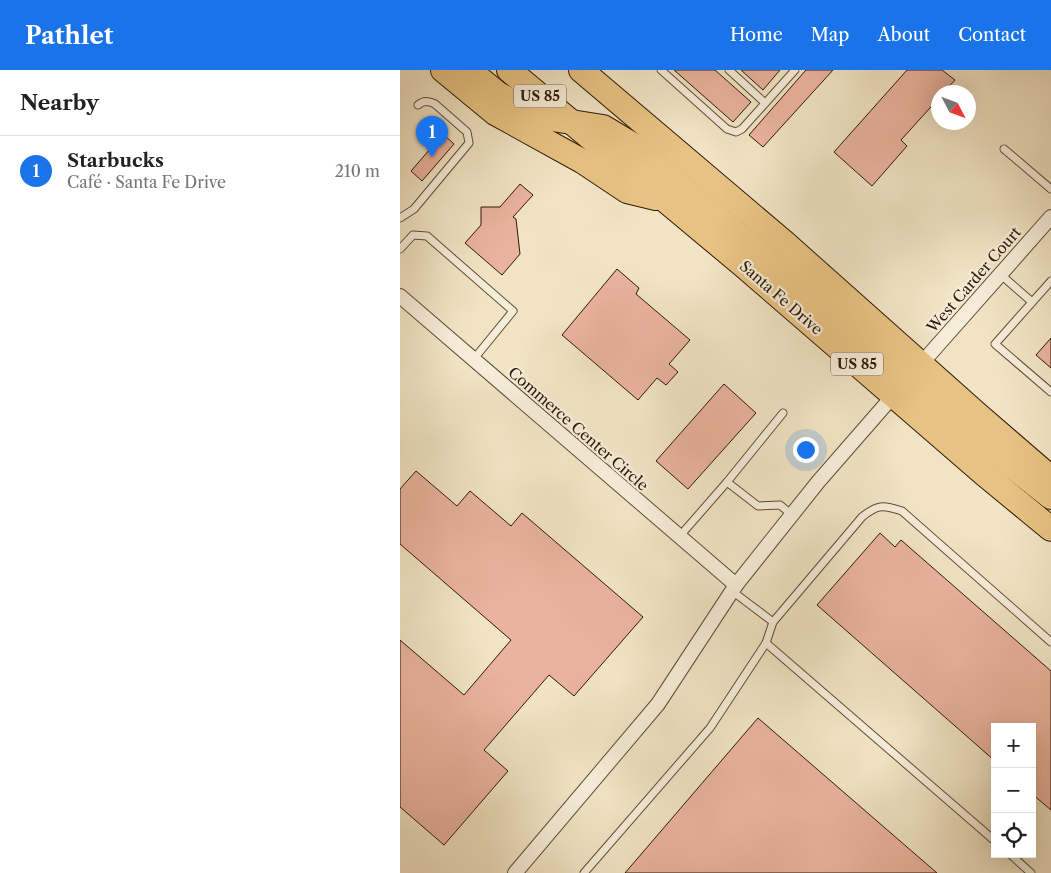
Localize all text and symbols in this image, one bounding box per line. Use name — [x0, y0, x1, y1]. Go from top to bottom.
text: Pathlet — [25, 21, 113, 50]
text: Home — [730, 24, 783, 46]
text: Map — [811, 24, 849, 46]
text: About — [877, 24, 930, 46]
text: Contact — [958, 24, 1026, 46]
road number: US 85 — [514, 85, 566, 108]
north arrow — [931, 85, 976, 130]
text: Nearby — [20, 90, 99, 115]
pin: 1 — [416, 116, 448, 157]
text: Starbucks — [67, 149, 164, 172]
text: 1 — [32, 161, 40, 181]
text: 210 m — [335, 161, 380, 181]
text: Café · Santa Fe Drive — [67, 172, 226, 192]
street label: West Carder Court — [922, 222, 1025, 337]
street label: Santa Fe Drive — [736, 256, 827, 339]
road number: US 85 — [831, 352, 883, 376]
street label: Commerce Center Circle — [504, 363, 652, 495]
your location — [793, 437, 819, 463]
map controls — [991, 723, 1036, 858]
button: + — [991, 723, 1036, 768]
button: − — [991, 768, 1036, 813]
button: locate — [991, 813, 1036, 858]

